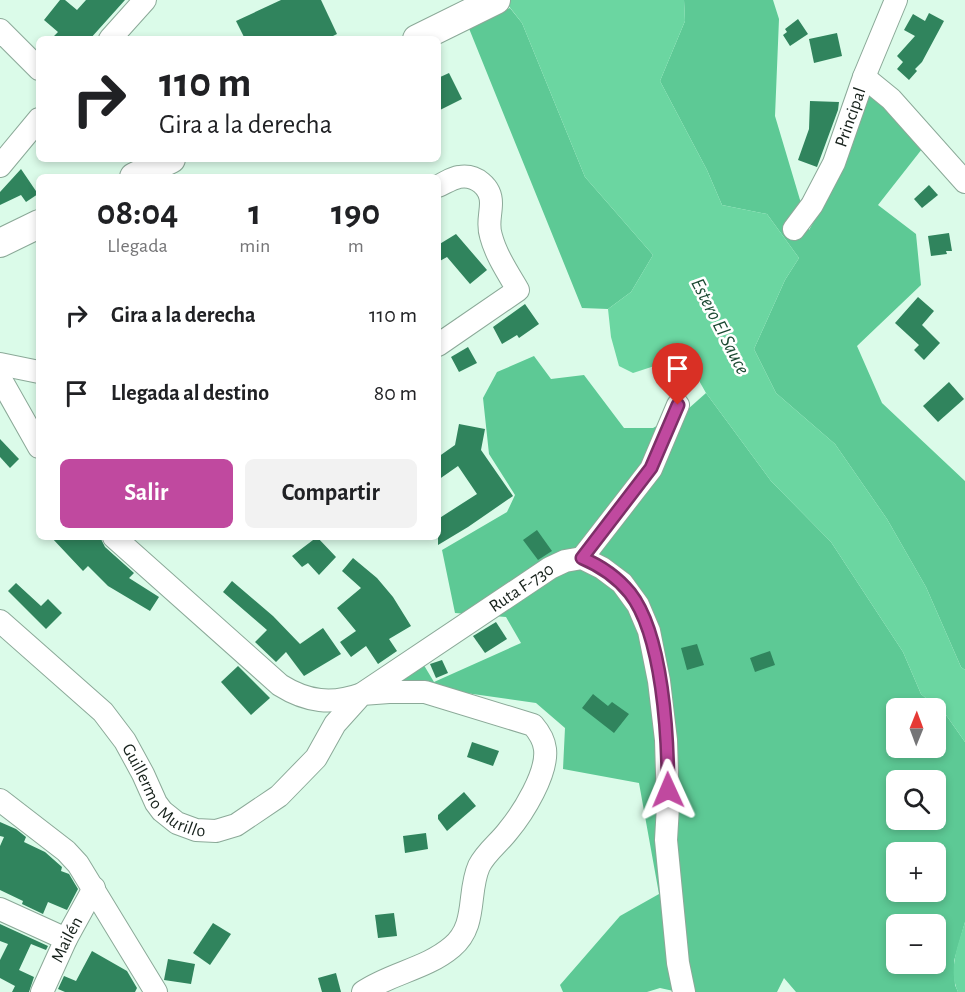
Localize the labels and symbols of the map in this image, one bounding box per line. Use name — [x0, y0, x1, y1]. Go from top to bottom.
street label: Principal — [832, 85, 870, 150]
water label: Estero El Sauce — [687, 275, 753, 378]
pin — [652, 343, 703, 405]
street label: Ruta F-730 — [486, 560, 557, 616]
north arrow — [886, 698, 946, 758]
street label: Guillermo Murillo — [118, 741, 206, 840]
position arrow — [636, 758, 700, 822]
street label: Mailén — [49, 914, 86, 966]

